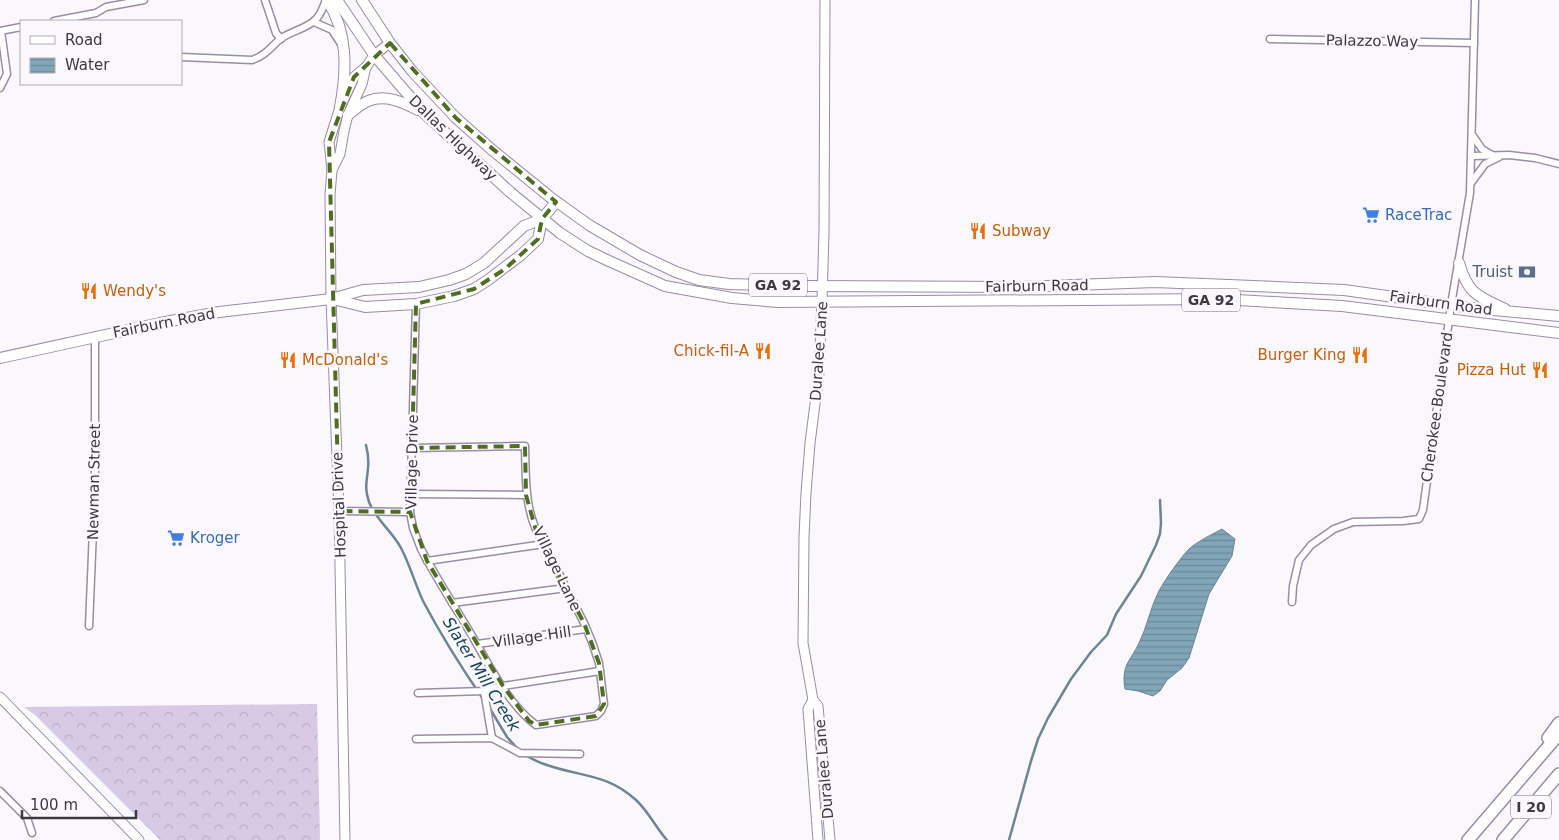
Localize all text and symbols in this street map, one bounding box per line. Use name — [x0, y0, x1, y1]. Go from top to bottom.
legend — [20, 20, 182, 85]
text: Road — [65, 31, 103, 49]
street label: Palazzo Way — [1326, 31, 1419, 51]
text: Water — [65, 56, 110, 74]
street label: Dallas Highway — [405, 91, 501, 185]
supermarket icon: RaceTrac — [1361, 205, 1381, 225]
place label: RaceTrac — [1385, 206, 1452, 224]
restaurant icon: Subway — [968, 221, 988, 241]
place label: Subway — [992, 222, 1051, 240]
bank icon: Truist — [1517, 262, 1537, 282]
place label: Truist — [1472, 263, 1513, 281]
road number: GA 92 — [749, 274, 807, 296]
street label: Fairburn Road — [985, 276, 1089, 296]
restaurant icon: Wendy's — [79, 281, 99, 301]
place label: Wendy's — [103, 282, 166, 300]
street label: Fairburn Road — [1388, 287, 1494, 319]
road number: GA 92 — [1182, 288, 1240, 312]
street label: Duralee Lane — [807, 300, 831, 402]
street label: Fairburn Road — [111, 304, 217, 342]
street label: Cherokee Boulevard — [1418, 331, 1456, 483]
restaurant icon: Chick-fil-A — [753, 341, 773, 361]
place label: Chick-fil-A — [674, 342, 750, 360]
restaurant icon: Burger King — [1350, 345, 1370, 365]
place label: Burger King — [1258, 346, 1346, 364]
restaurant icon: McDonald's — [278, 350, 298, 370]
place label: McDonald's — [302, 351, 388, 369]
restaurant icon: Pizza Hut — [1530, 360, 1550, 380]
place label: Pizza Hut — [1457, 361, 1526, 379]
street label: Village Drive — [402, 414, 422, 510]
street label: Newman Street — [84, 424, 104, 540]
street label: Hospital Drive — [328, 452, 350, 558]
street label: Village Lane — [529, 524, 585, 614]
supermarket icon: Kroger — [166, 528, 186, 548]
place label: Kroger — [190, 529, 241, 547]
water label: Slater Mill Creek — [439, 614, 525, 736]
street label: Village Hill — [492, 623, 572, 651]
street label: Duralee Lane — [811, 718, 837, 820]
scale bar — [22, 788, 136, 820]
text: 100 m — [30, 796, 78, 814]
road number: I 20 — [1511, 796, 1551, 819]

